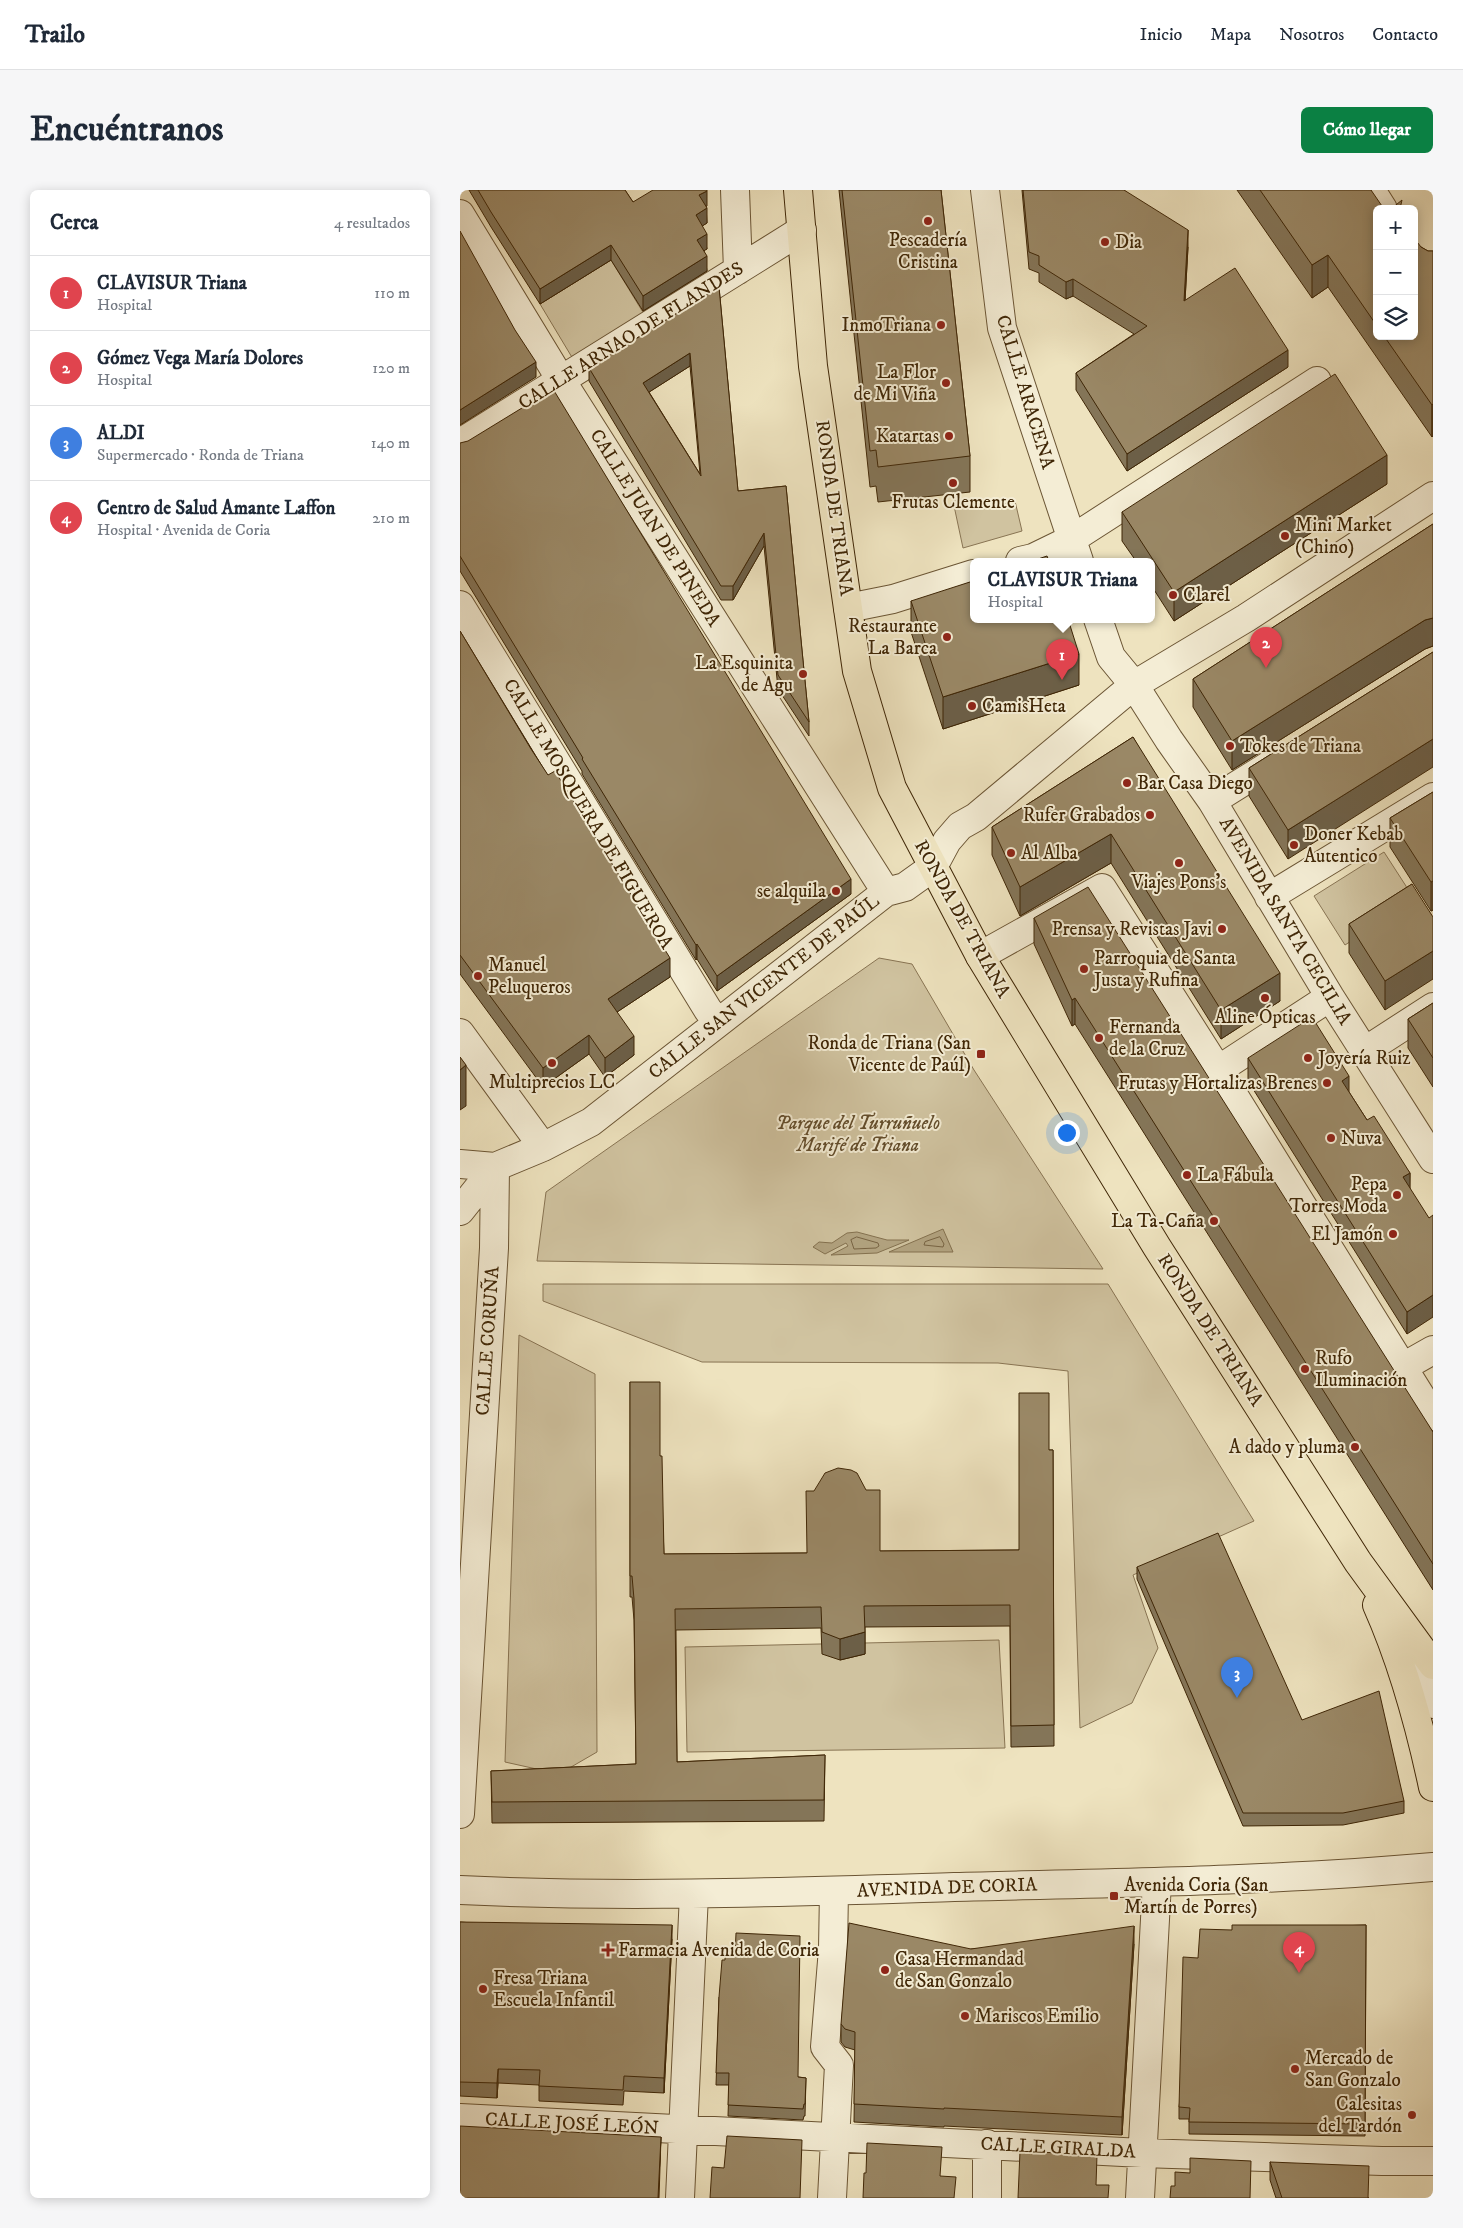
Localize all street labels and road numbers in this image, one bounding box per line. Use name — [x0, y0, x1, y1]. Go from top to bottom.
street label: CALLE ARNAO DE FLANDES — [514, 257, 748, 415]
street label: CALLE ARACENA — [991, 312, 1060, 473]
street label: RONDA DE TRIANA — [810, 419, 858, 598]
street label: CALLE JUAN DE PINEDA — [585, 425, 726, 632]
street label: CALLE MOSQUERA DE FIGUEROA — [498, 675, 678, 954]
street label: AVENIDA SANTA CECILIA — [1214, 813, 1357, 1030]
street label: RONDA DE TRIANA — [909, 836, 1015, 1003]
street label: CALLE SAN VICENTE DE PAÚL — [643, 888, 884, 1084]
street label: RONDA DE TRIANA — [1152, 1249, 1268, 1411]
street label: CALLE CORUÑA — [469, 1264, 505, 1417]
street label: AVENIDA DE CORIA — [856, 1873, 1038, 1903]
street label: CALLE JOSÉ LEÓN — [485, 2106, 660, 2140]
street label: CALLE GIRALDA — [980, 2132, 1137, 2164]

